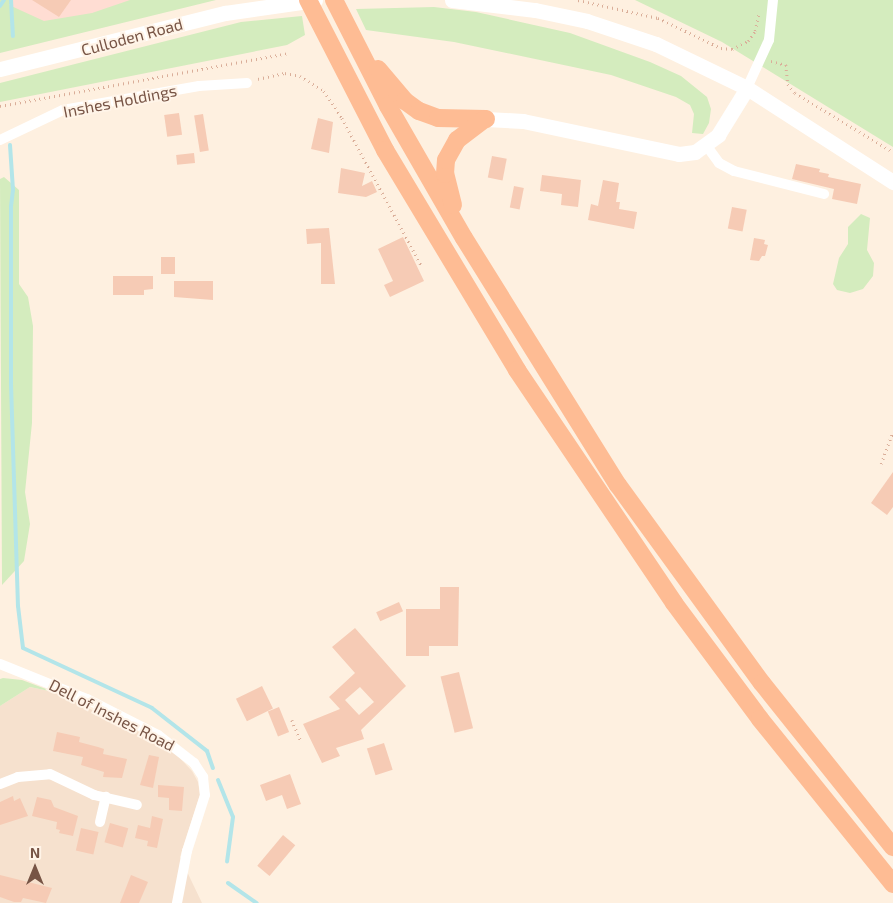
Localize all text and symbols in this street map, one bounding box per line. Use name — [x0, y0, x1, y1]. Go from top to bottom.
street label: Culloden Road — [79, 14, 185, 60]
street label: Inshes Holdings — [62, 81, 178, 121]
street label: Dell of Inshes Road — [46, 675, 178, 755]
north arrow — [10, 843, 60, 893]
text: N — [30, 844, 40, 861]

